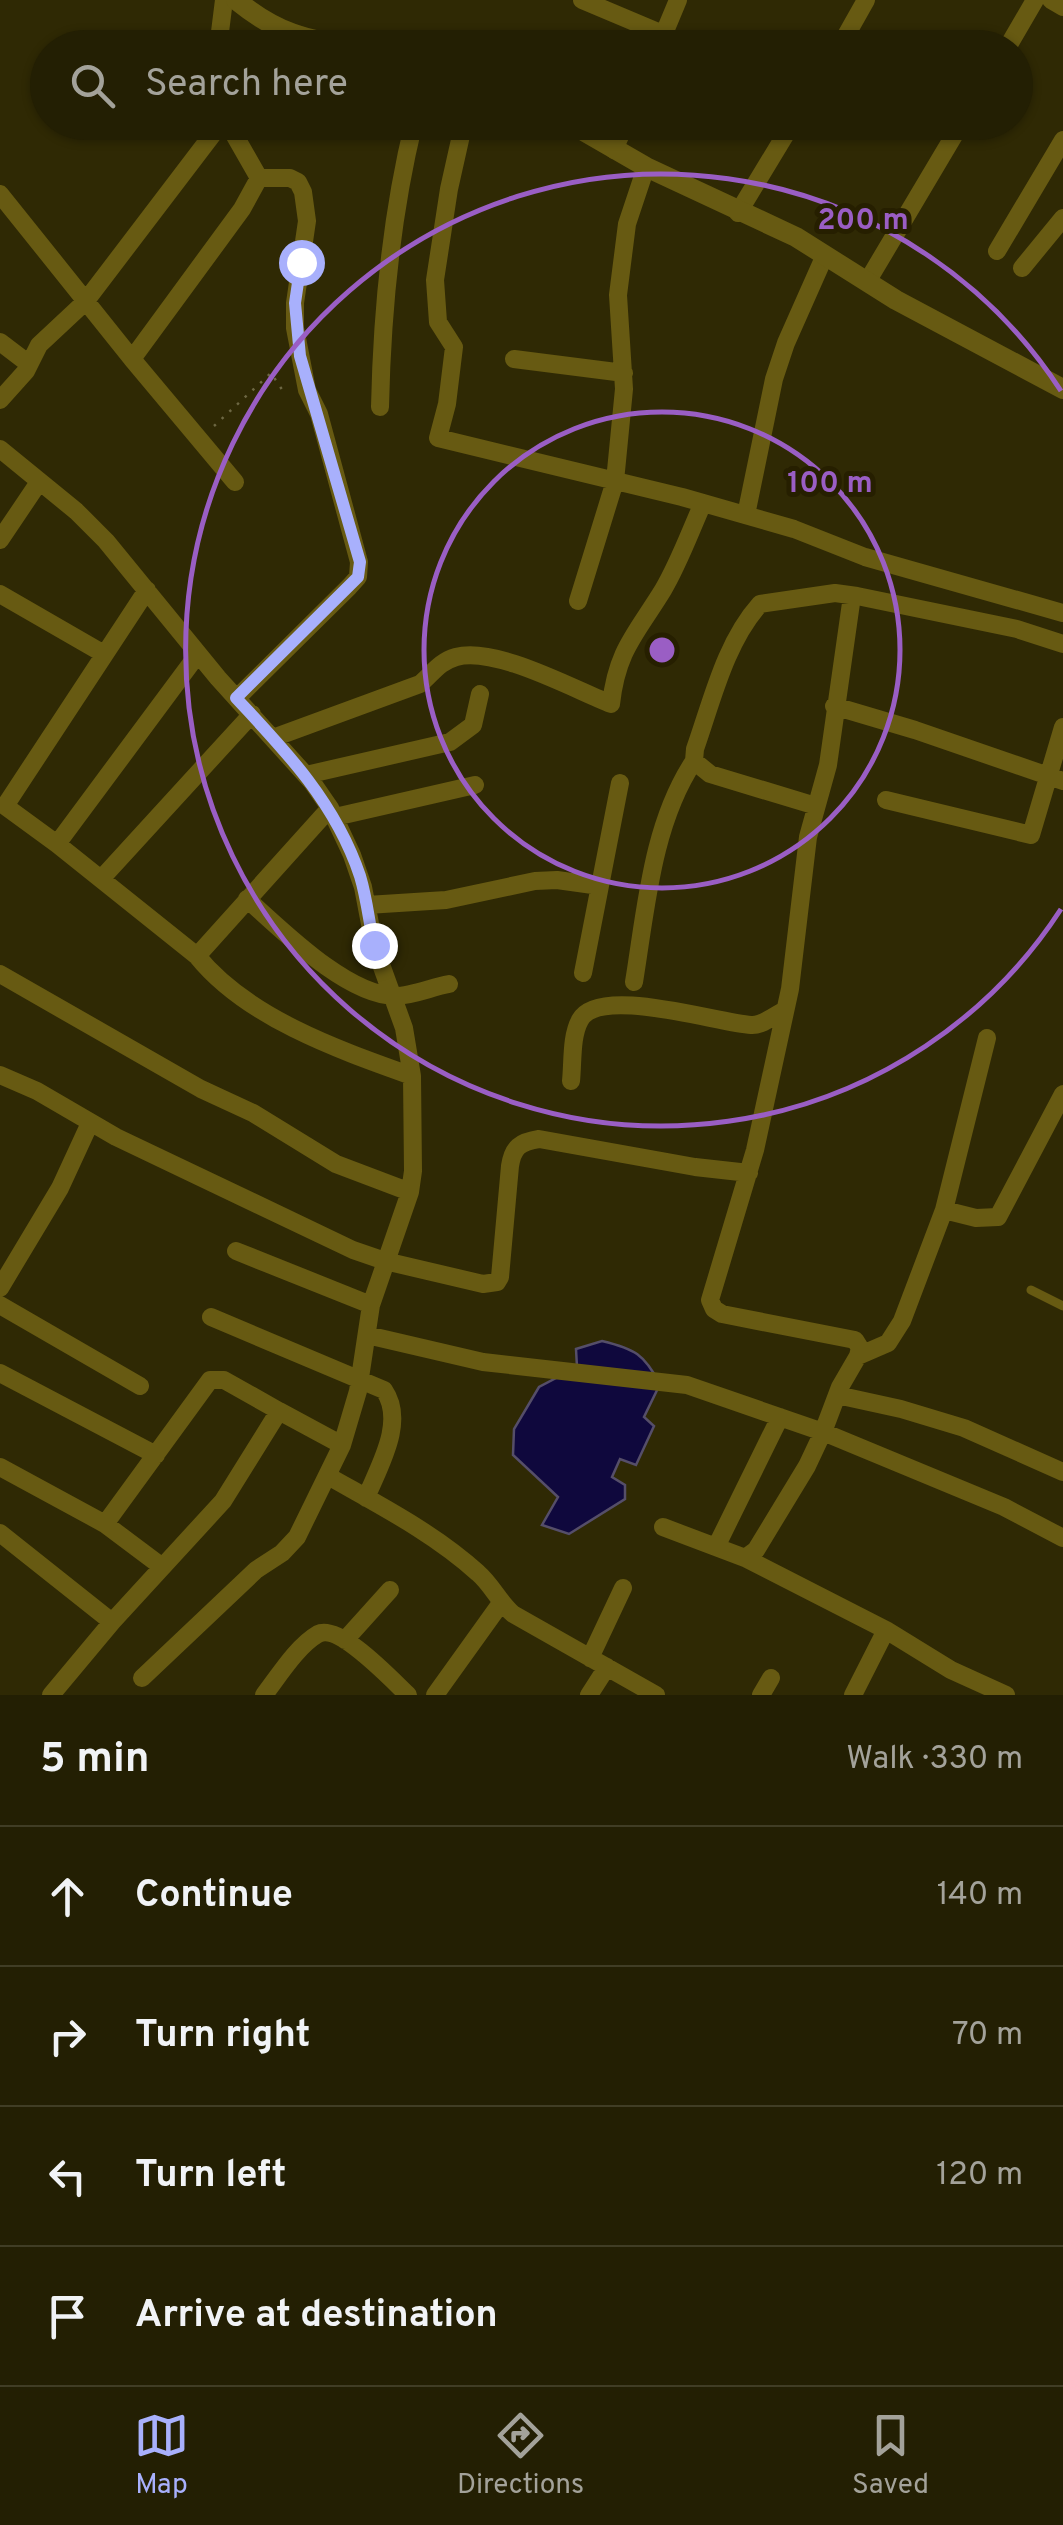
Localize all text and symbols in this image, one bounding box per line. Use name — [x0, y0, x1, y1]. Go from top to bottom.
search box — [30, 30, 1033, 140]
icon: search — [65, 58, 120, 113]
text: Search here — [145, 61, 348, 110]
text: 200 m — [817, 203, 909, 240]
route start — [279, 240, 325, 286]
text: 100 m — [787, 466, 873, 503]
centre of rings — [644, 632, 680, 668]
route end — [352, 923, 398, 969]
text: 5 min — [40, 1734, 150, 1787]
text: Walk · 330 m — [846, 1740, 1023, 1780]
icon: ahead — [40, 1869, 95, 1924]
text: Continue — [135, 1872, 293, 1921]
text: 140 m — [937, 1876, 1023, 1916]
icon: right — [40, 2009, 95, 2064]
text: Turn right — [135, 2012, 310, 2061]
text: 70 m — [952, 2016, 1023, 2056]
icon: left — [40, 2149, 95, 2204]
text: Turn left — [135, 2152, 287, 2201]
text: 120 m — [936, 2156, 1023, 2196]
icon: arrive — [40, 2289, 95, 2344]
text: Arrive at destination — [135, 2292, 498, 2341]
tab: Map — [134, 2408, 189, 2504]
tab: Directions — [457, 2408, 584, 2504]
tab: Saved — [852, 2408, 929, 2504]

